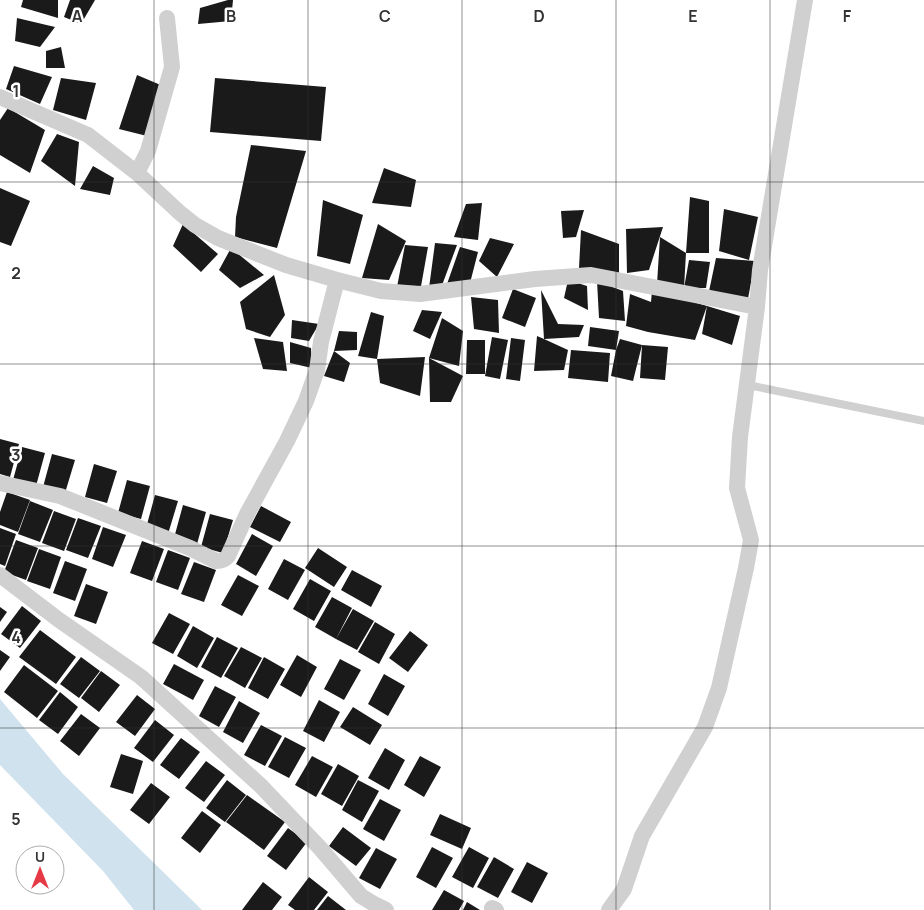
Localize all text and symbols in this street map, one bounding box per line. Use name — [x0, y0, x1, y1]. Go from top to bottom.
text: A — [72, 5, 83, 27]
text: B — [226, 5, 236, 27]
text: C — [379, 5, 391, 27]
text: D — [533, 5, 545, 27]
text: E — [688, 5, 698, 27]
text: F — [843, 5, 852, 27]
text: 1 — [12, 80, 20, 102]
text: 2 — [11, 262, 21, 284]
text: 3 — [11, 444, 21, 466]
text: 4 — [11, 626, 21, 648]
text: 5 — [11, 808, 21, 830]
north arrow — [15, 845, 65, 895]
text: U — [35, 847, 45, 866]

